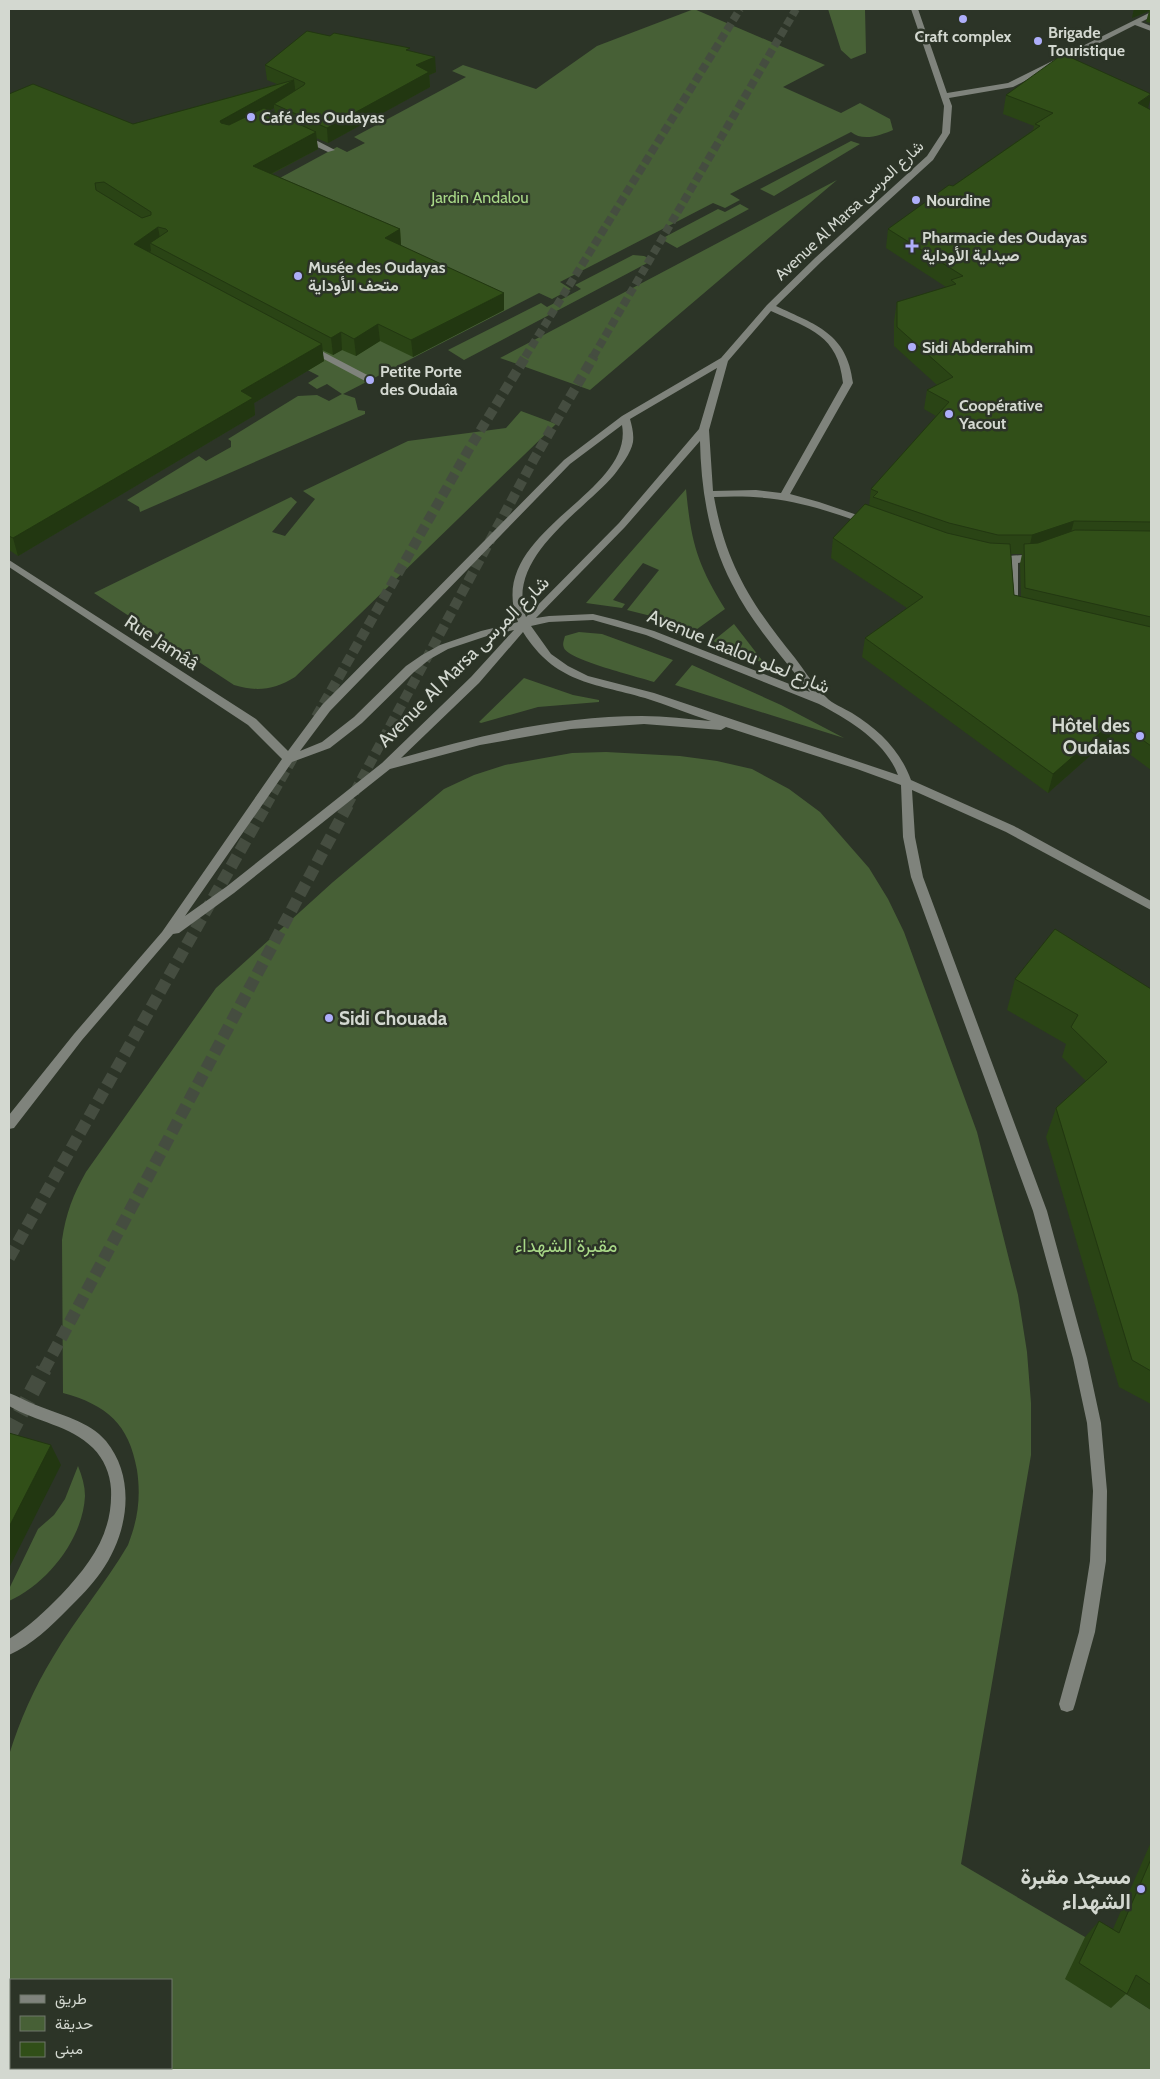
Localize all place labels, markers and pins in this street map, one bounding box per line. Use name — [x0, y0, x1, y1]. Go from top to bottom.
marker: Craft complex — [957, 13, 969, 25]
place label: Brigade Touristique — [1048, 23, 1125, 60]
place label: Craft complex — [915, 27, 1012, 46]
marker: Brigade Touristique — [1032, 35, 1044, 47]
place label: Café des Oudayas — [261, 108, 385, 127]
marker: Café des Oudayas — [245, 111, 257, 123]
place label: Nourdine — [926, 191, 990, 210]
marker: Nourdine — [910, 194, 922, 206]
place label: Pharmacie des Oudayas صيدلية الأوداية — [922, 228, 1087, 266]
marker: Pharmacie des Oudayas صيدلية الأوداية — [906, 240, 918, 252]
place label: Musée des Oudayas متحف الأوداية — [308, 258, 446, 296]
marker: Musée des Oudayas متحف الأوداية — [292, 270, 304, 282]
place label: Sidi Abderrahim — [922, 338, 1033, 357]
marker: Sidi Abderrahim — [906, 341, 918, 353]
place label: Petite Porte des Oudaîa — [380, 362, 462, 399]
marker: Petite Porte des Oudaîa — [364, 374, 376, 386]
place label: Coopérative Yacout — [958, 396, 1043, 433]
marker: Coopérative Yacout — [943, 408, 955, 420]
place label: Hôtel des Oudaias — [1051, 714, 1130, 759]
marker: Hôtel des Oudaias — [1134, 730, 1146, 742]
place label: Sidi Chouada — [339, 1007, 448, 1030]
marker: Sidi Chouada — [323, 1012, 335, 1024]
place label: مسجد مقبرة الشهداء — [1020, 1863, 1131, 1915]
marker: مسجد مقبرة الشهداء — [1135, 1883, 1147, 1895]

